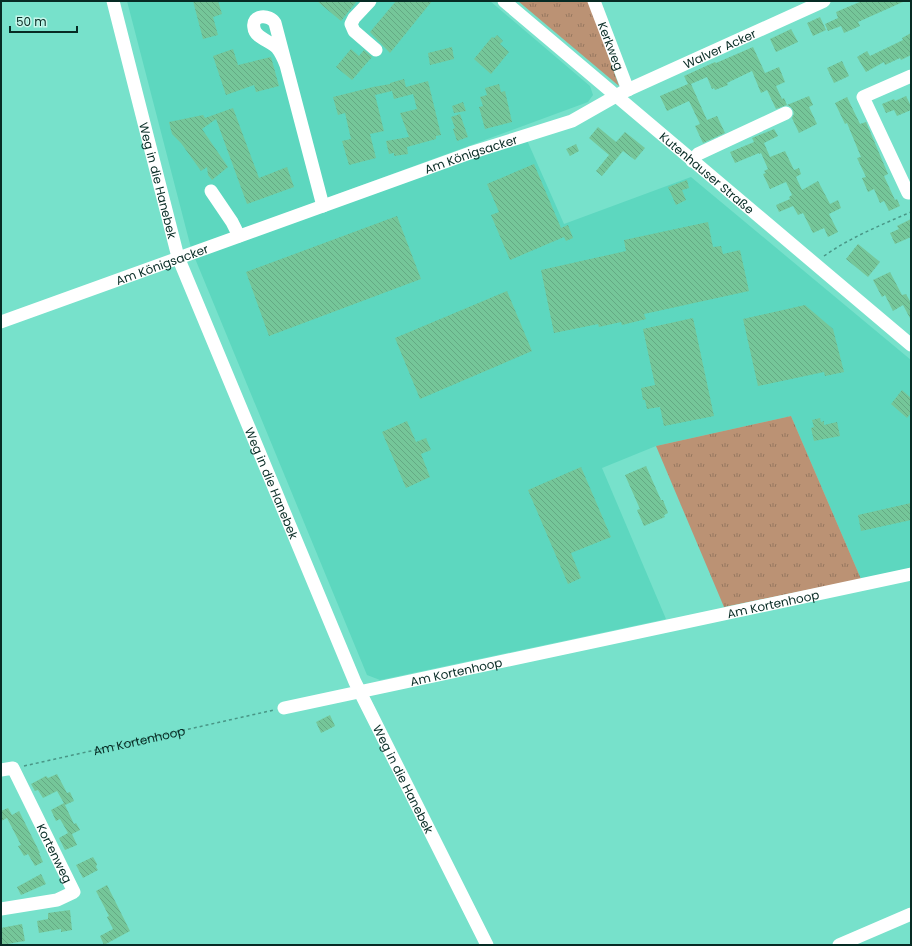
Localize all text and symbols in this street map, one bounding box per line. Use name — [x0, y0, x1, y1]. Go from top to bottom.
scale bar — [10, 8, 77, 34]
text: 50 m — [16, 13, 47, 30]
street label: Kerkweg — [594, 19, 628, 73]
street label: Walver Acker — [680, 24, 759, 72]
street label: Weg in die Hanebek — [136, 120, 182, 241]
street label: Kutenhauser Straße — [656, 128, 758, 218]
street label: Am Königsacker — [422, 130, 520, 177]
street label: Am Königsacker — [113, 239, 211, 288]
street label: Weg in die Hanebek — [241, 425, 303, 542]
street label: Am Kortenhoop — [725, 585, 821, 622]
street label: Am Kortenhoop — [408, 653, 504, 689]
street label: Am Kortenhoop — [92, 722, 187, 759]
street label: Weg in die Hanebek — [369, 722, 438, 837]
street label: Kortenweg — [33, 820, 77, 886]

